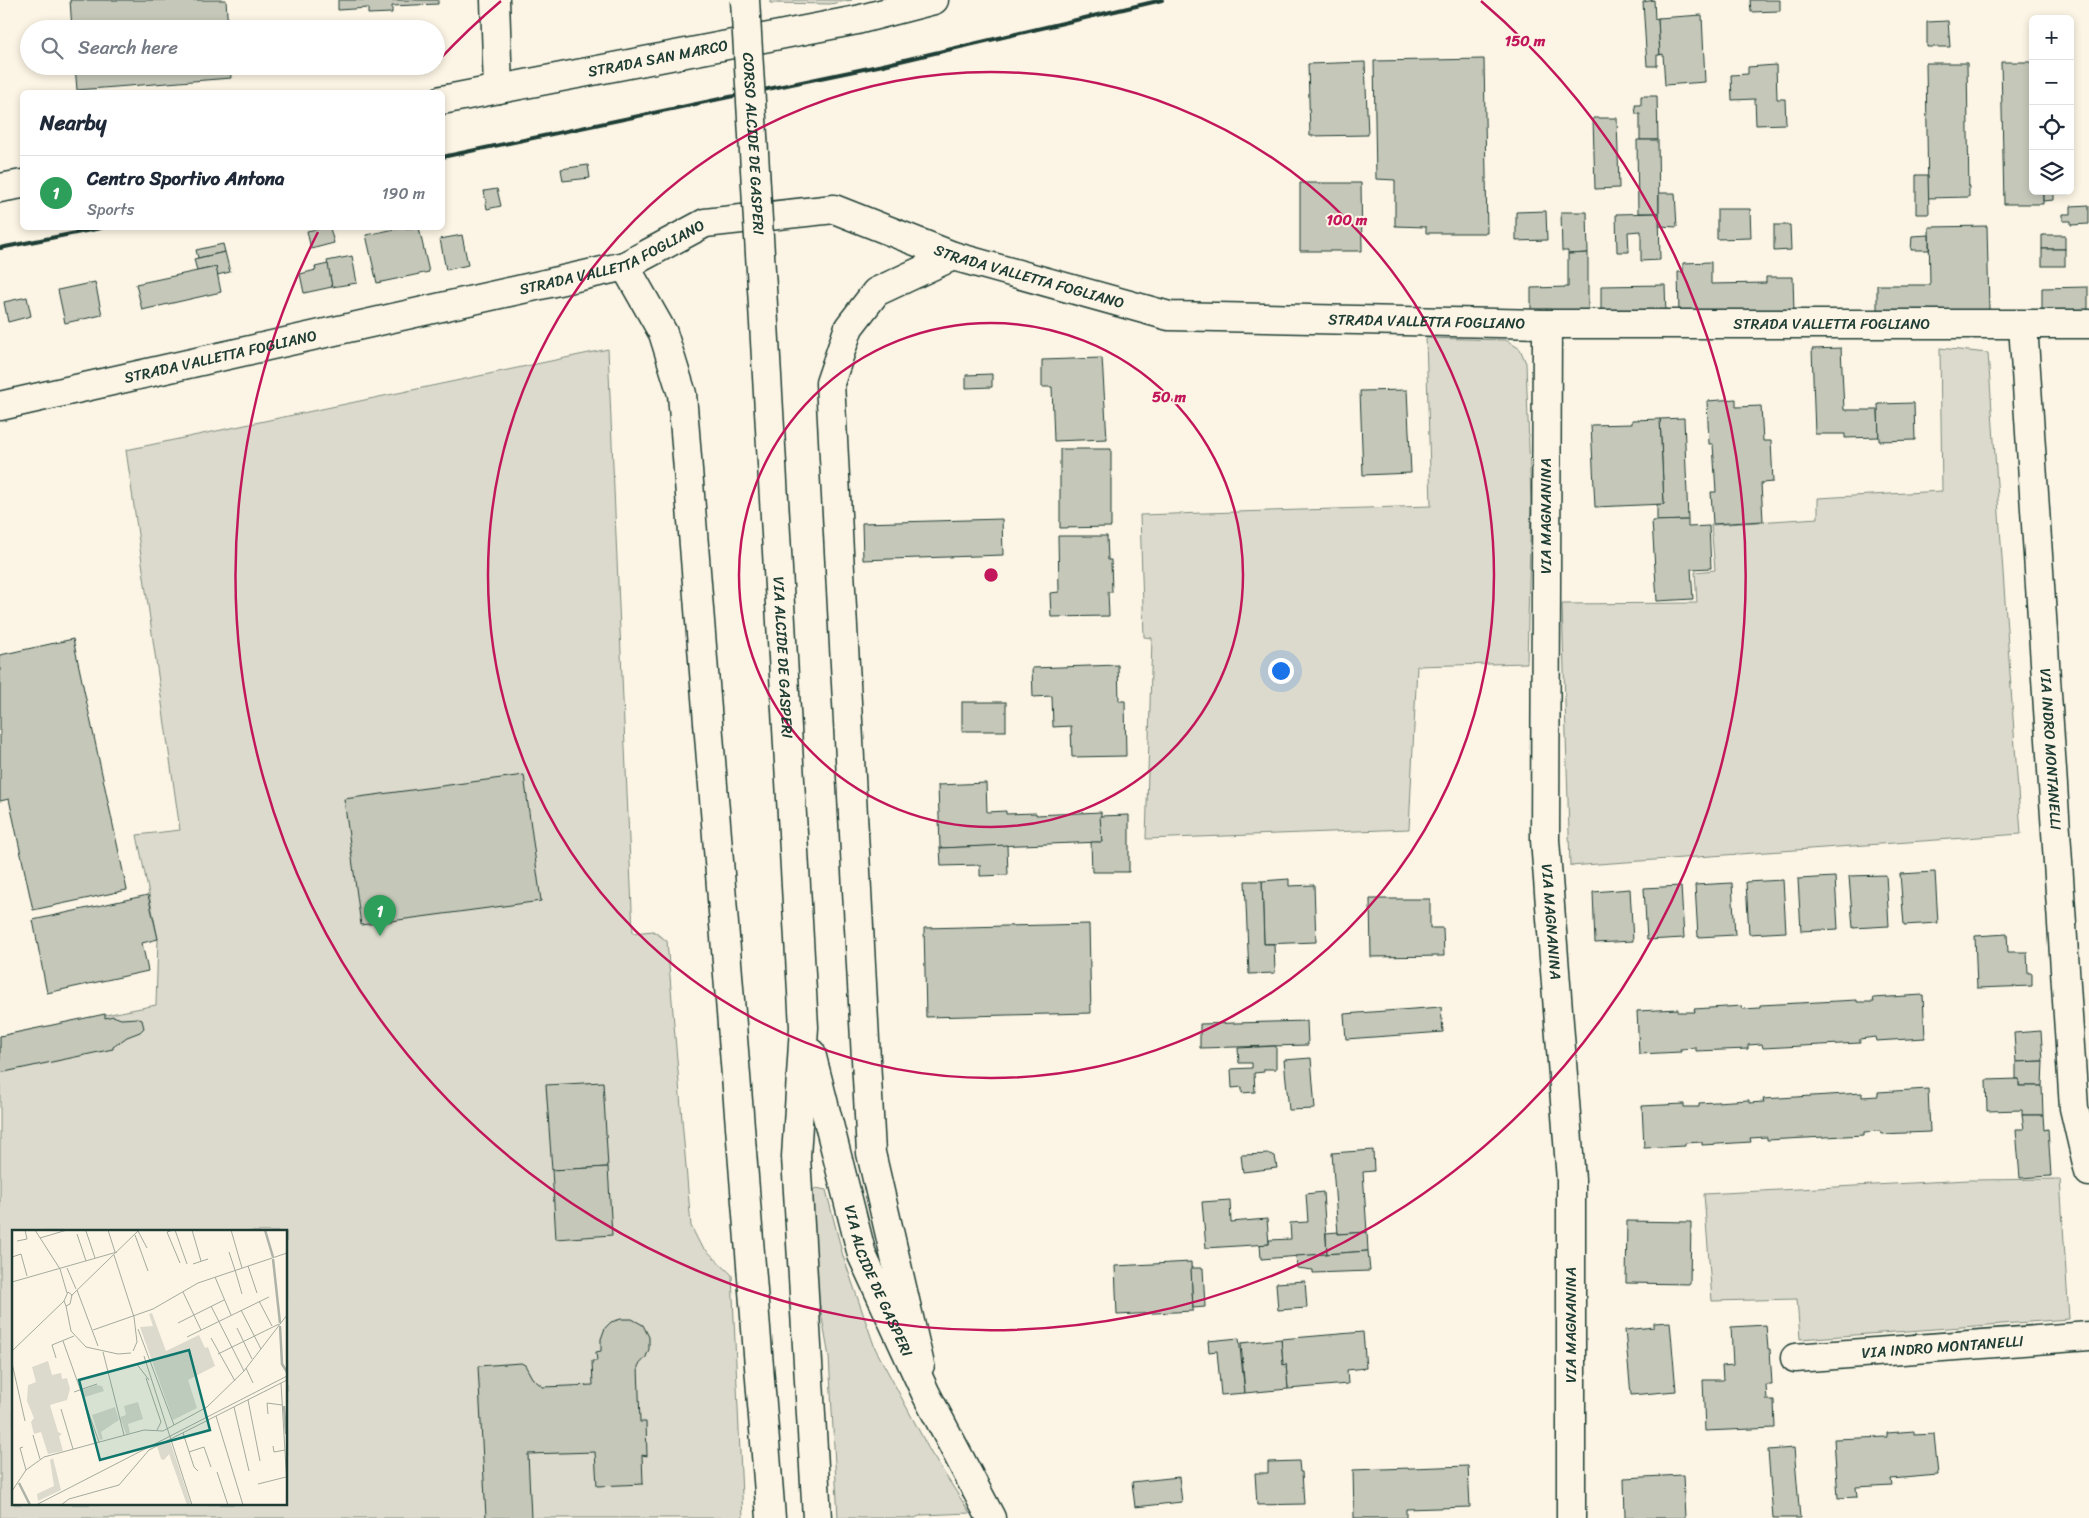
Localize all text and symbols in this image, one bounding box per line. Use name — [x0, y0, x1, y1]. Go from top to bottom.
map controls — [2029, 15, 2074, 195]
button: + — [2029, 15, 2074, 60]
search box — [20, 20, 445, 75]
text: 150 m — [1505, 28, 1546, 54]
text: Search here — [78, 31, 178, 64]
street label: STRADA SAN MARCO — [586, 32, 731, 85]
icon: search — [38, 34, 66, 62]
street label: CORSO ALCIDE DE GASPERI — [735, 52, 772, 236]
button: − — [2029, 60, 2074, 105]
text: Nearby — [40, 104, 106, 142]
button: locate — [2029, 105, 2074, 150]
button: layers — [2029, 150, 2074, 195]
text: Centro Sportivo Antona — [87, 162, 285, 195]
text: 1 — [53, 179, 59, 208]
text: 190 m — [382, 179, 425, 208]
text: Sports — [87, 195, 134, 224]
text: 100 m — [1327, 207, 1368, 233]
street label: STRADA VALLETTA FOGLIANO — [517, 212, 710, 302]
street label: STRADA VALLETTA FOGLIANO — [930, 237, 1128, 316]
street label: STRADA VALLETTA FOGLIANO — [1328, 306, 1526, 337]
street label: STRADA VALLETTA FOGLIANO — [1733, 311, 1930, 337]
street label: STRADA VALLETTA FOGLIANO — [122, 322, 320, 391]
text: 50 m — [1152, 384, 1187, 410]
street label: VIA MAGNANINA — [1533, 458, 1559, 574]
centre of rings — [982, 566, 1000, 584]
street label: VIA ALCIDE DE GASPERI — [765, 576, 801, 739]
your location — [1268, 658, 1294, 684]
street label: VIA INDRO MONTANELLI — [2032, 667, 2069, 831]
street label: VIA MAGNANINA — [1534, 863, 1569, 981]
pin: 1 — [364, 895, 396, 936]
street label: VIA ALCIDE DE GASPERI — [837, 1202, 920, 1361]
inset map — [12, 1230, 288, 1506]
street label: VIA MAGNANINA — [1558, 1267, 1584, 1383]
street label: VIA INDRO MONTANELLI — [1861, 1328, 2025, 1366]

